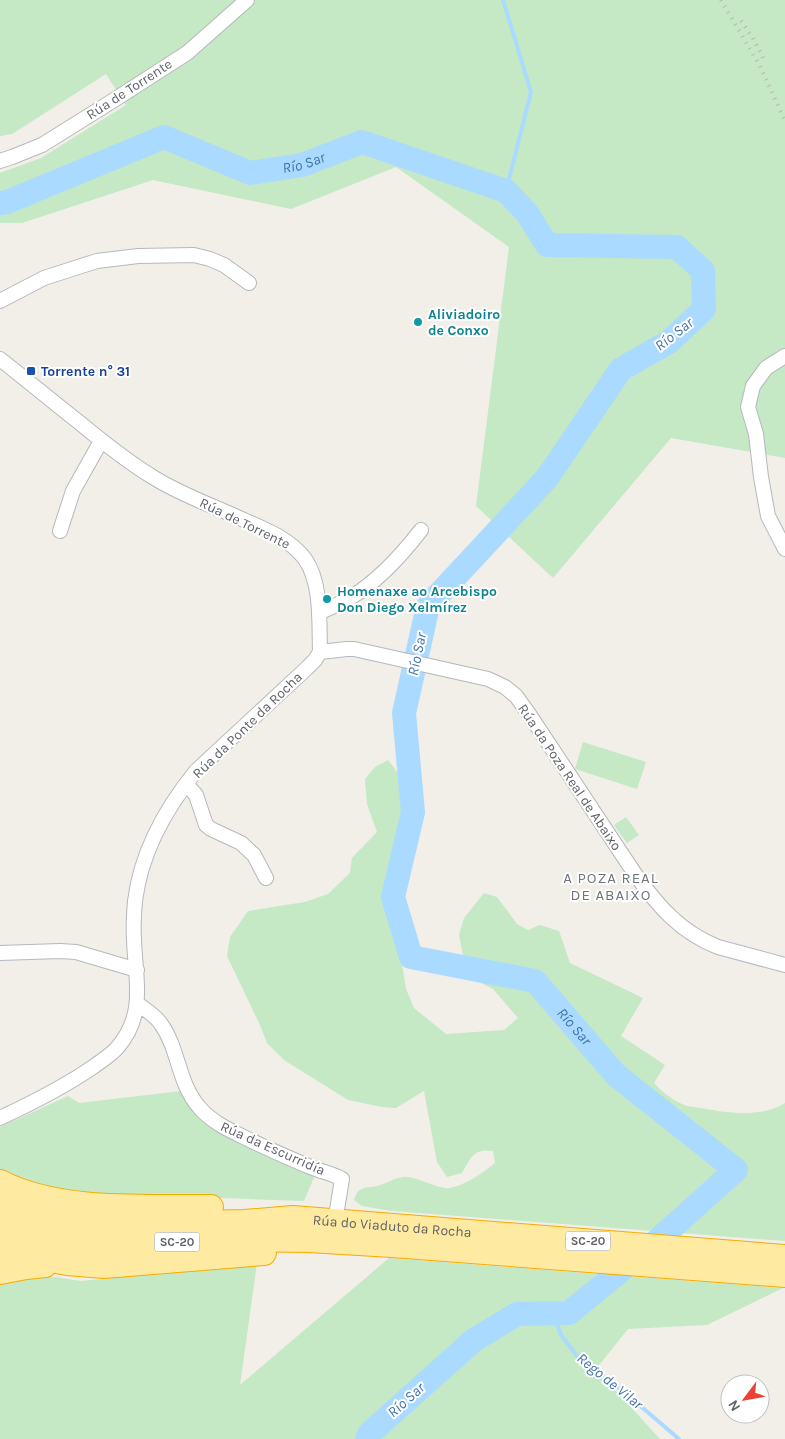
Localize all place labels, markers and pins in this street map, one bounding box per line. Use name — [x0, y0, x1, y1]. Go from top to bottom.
place label: Aliviadoiro de Conxo — [428, 306, 500, 339]
marker: Aliviadoiro de Conxo — [412, 316, 424, 328]
place label: Torrente n° 31 — [41, 363, 130, 380]
marker: Torrente n° 31 — [25, 365, 37, 377]
place label: Homenaxe ao Arcebispo Don Diego Xelmírez — [337, 583, 497, 616]
marker: Homenaxe ao Arcebispo Don Diego Xelmírez — [321, 593, 333, 605]

